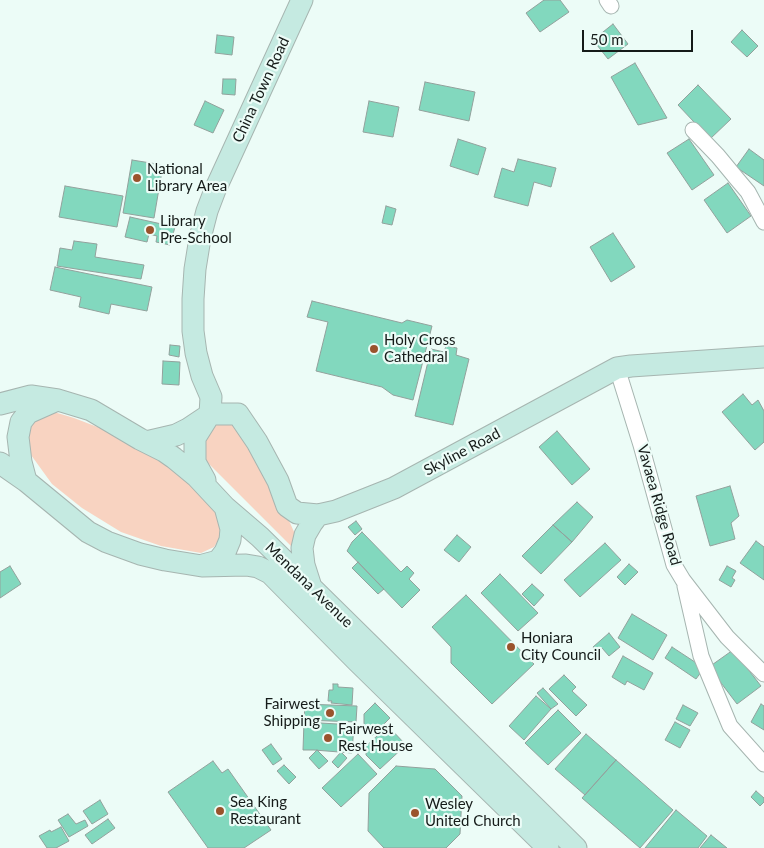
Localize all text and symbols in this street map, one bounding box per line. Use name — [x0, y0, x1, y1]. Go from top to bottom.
scale bar — [584, 20, 695, 52]
text: 50 m — [590, 30, 624, 48]
street label: China Town Road — [229, 34, 293, 146]
place label: National Library Area — [147, 160, 227, 195]
marker: National Library Area — [131, 172, 143, 184]
place label: Library Pre-School — [160, 212, 232, 247]
marker: Library Pre-School — [144, 224, 156, 236]
place label: Holy Cross Cathedral — [384, 331, 455, 366]
marker: Holy Cross Cathedral — [368, 343, 380, 355]
street label: Skyline Road — [421, 424, 503, 480]
street label: Vavaea Ridge Road — [633, 443, 685, 567]
street label: Mendana Avenue — [261, 539, 357, 631]
place label: Honiara City Council — [521, 629, 601, 664]
marker: Honiara City Council — [505, 641, 517, 653]
place label: Fairwest Shipping — [263, 695, 320, 730]
marker: Fairwest Shipping — [324, 707, 336, 719]
place label: Fairwest Rest House — [338, 720, 413, 755]
marker: Fairwest Rest House — [322, 732, 334, 744]
place label: Sea King Restaurant — [230, 793, 301, 828]
place label: Wesley United Church — [425, 795, 521, 830]
marker: Sea King Restaurant — [214, 805, 226, 817]
marker: Wesley United Church — [409, 807, 421, 819]

